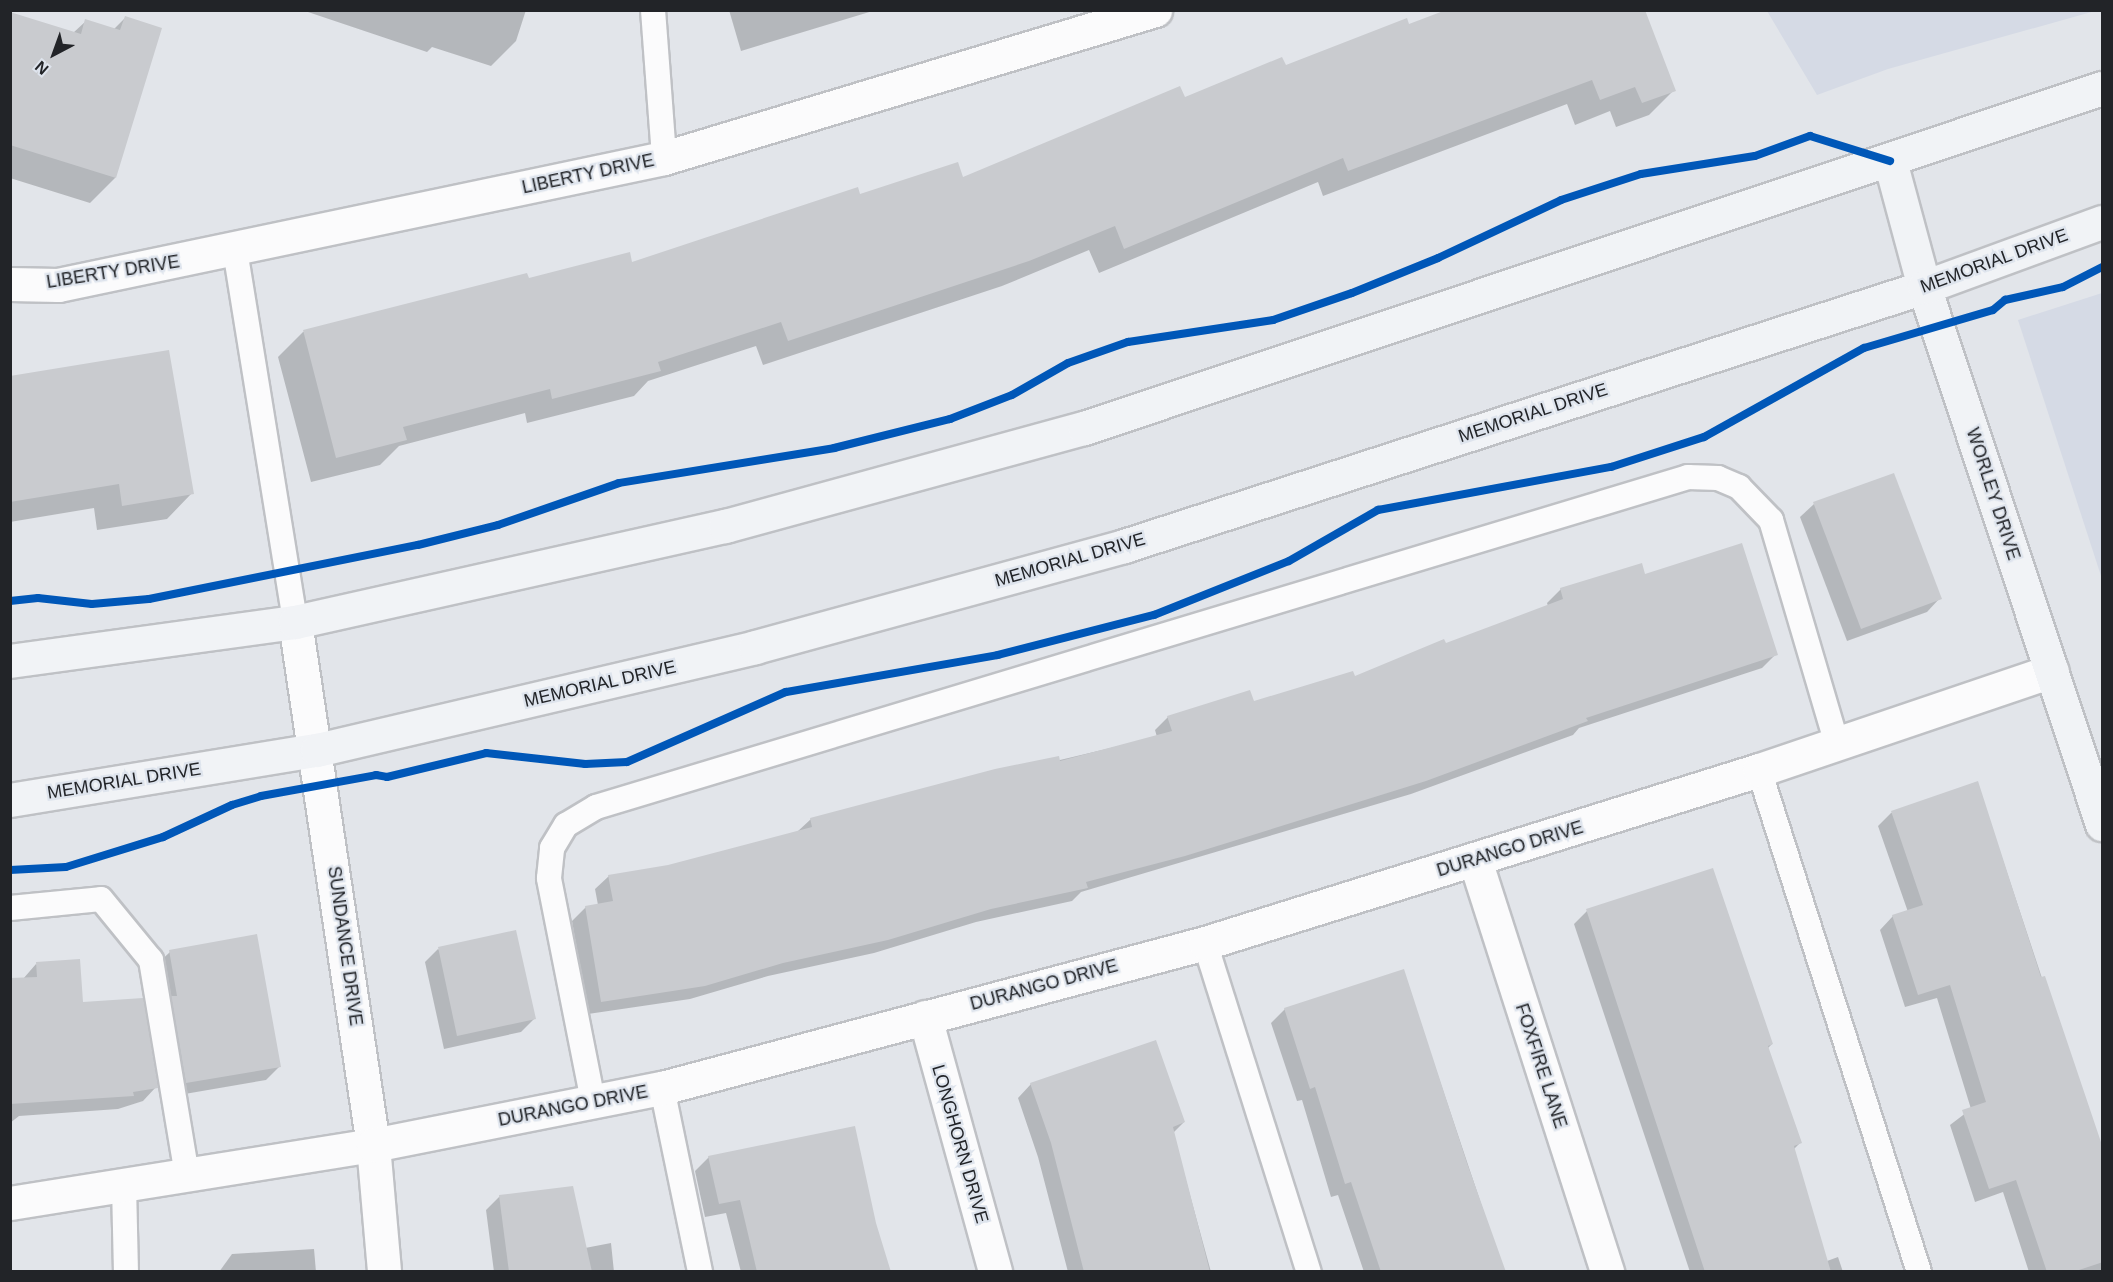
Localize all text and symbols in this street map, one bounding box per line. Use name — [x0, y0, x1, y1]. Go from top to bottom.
north arrow — [24, 24, 84, 84]
text: N — [32, 58, 52, 78]
street label: LIBERTY DRIVE — [520, 149, 656, 199]
street label: MEMORIAL DRIVE — [1917, 224, 2071, 298]
street label: LIBERTY DRIVE — [45, 251, 181, 293]
street label: MEMORIAL DRIVE — [1455, 379, 1611, 447]
street label: WORLEY DRIVE — [1961, 425, 2025, 563]
street label: MEMORIAL DRIVE — [992, 528, 1148, 592]
street label: MEMORIAL DRIVE — [522, 656, 678, 712]
street label: MEMORIAL DRIVE — [45, 758, 203, 804]
street label: DURANGO DRIVE — [1434, 816, 1586, 882]
street label: SUNDANCE DRIVE — [323, 865, 367, 1027]
street label: DURANGO DRIVE — [968, 955, 1120, 1015]
street label: FOXFIRE LANE — [1511, 1001, 1571, 1131]
street label: LONGHORN DRIVE — [927, 1062, 993, 1226]
street label: DURANGO DRIVE — [496, 1081, 650, 1131]

